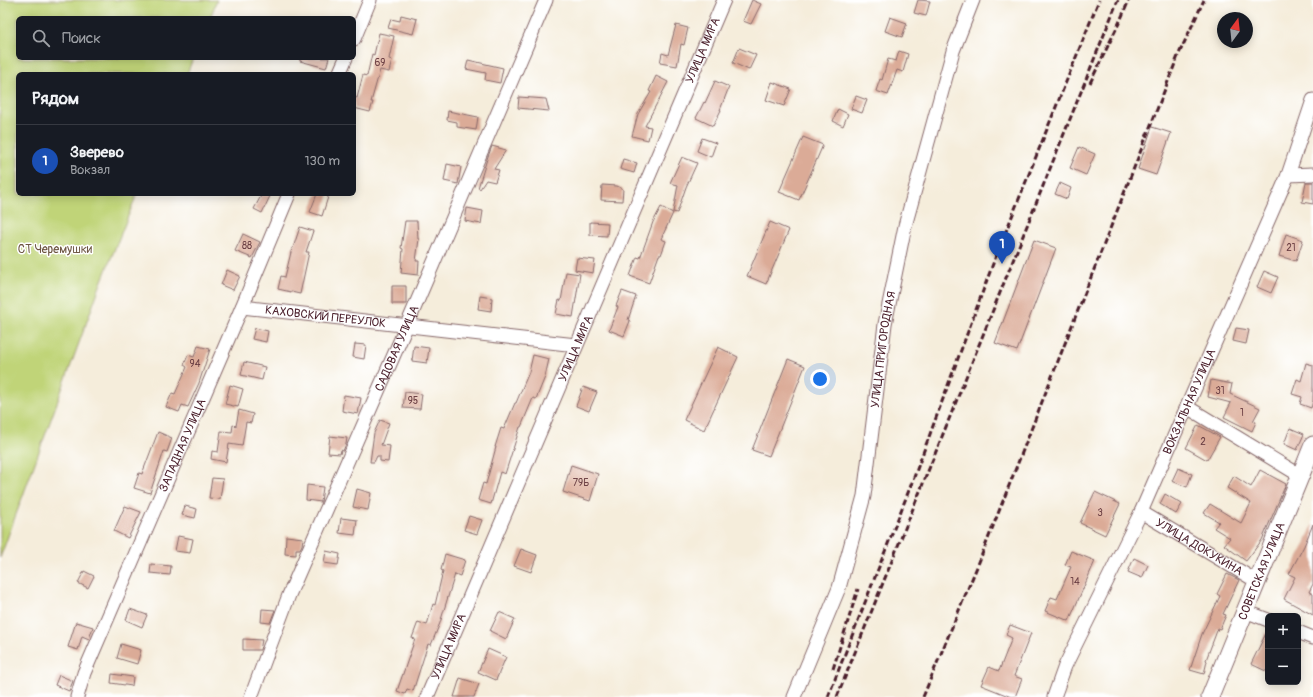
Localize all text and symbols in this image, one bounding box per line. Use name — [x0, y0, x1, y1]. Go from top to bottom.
north arrow — [1217, 12, 1253, 48]
street label: УЛИЦА МИРА — [682, 15, 723, 85]
search box — [16, 16, 356, 60]
icon: search — [30, 27, 52, 49]
text: Поиск — [62, 29, 101, 48]
house number: 69 — [375, 57, 385, 69]
text: Рядом — [32, 88, 79, 109]
text: Зверево — [70, 143, 124, 162]
text: 1 — [42, 153, 48, 169]
text: 130 m — [304, 153, 340, 169]
text: Вокзал — [70, 162, 110, 178]
pin: 1 — [989, 231, 1015, 264]
house number: 88 — [242, 240, 252, 252]
park label: СТ Черемушки — [18, 242, 93, 257]
house number: 21 — [1286, 242, 1296, 254]
street label: УЛИЦА ПРИГОРОДНАЯ — [867, 290, 899, 409]
street label: КАХОВСКИЙ ПЕРЕУЛОК — [264, 302, 387, 331]
street label: САДОВАЯ УЛИЦА — [371, 303, 422, 394]
street label: УЛИЦА МИРА — [555, 313, 596, 384]
street label: ВОКЗАЛЬНАЯ УЛИЦА — [1160, 346, 1219, 457]
house number: 94 — [190, 358, 201, 370]
your location — [810, 369, 830, 389]
house number: 31 — [1215, 385, 1225, 397]
house number: 95 — [408, 395, 418, 407]
street label: ЗАПАДНАЯ УЛИЦА — [156, 396, 209, 494]
house number: 1 — [1240, 407, 1244, 419]
house number: 2 — [1200, 436, 1206, 448]
house number: 79Б — [573, 477, 589, 489]
house number: 3 — [1097, 507, 1103, 519]
street label: УЛИЦА ДОКУКИНА — [1153, 515, 1246, 579]
street label: СОВЕТСКАЯ УЛИЦА — [1235, 520, 1288, 622]
house number: 14 — [1070, 576, 1080, 588]
street label: УЛИЦА МИРА — [428, 611, 469, 682]
map controls — [1265, 613, 1301, 685]
button: + — [1265, 613, 1301, 649]
button: − — [1265, 649, 1301, 685]

